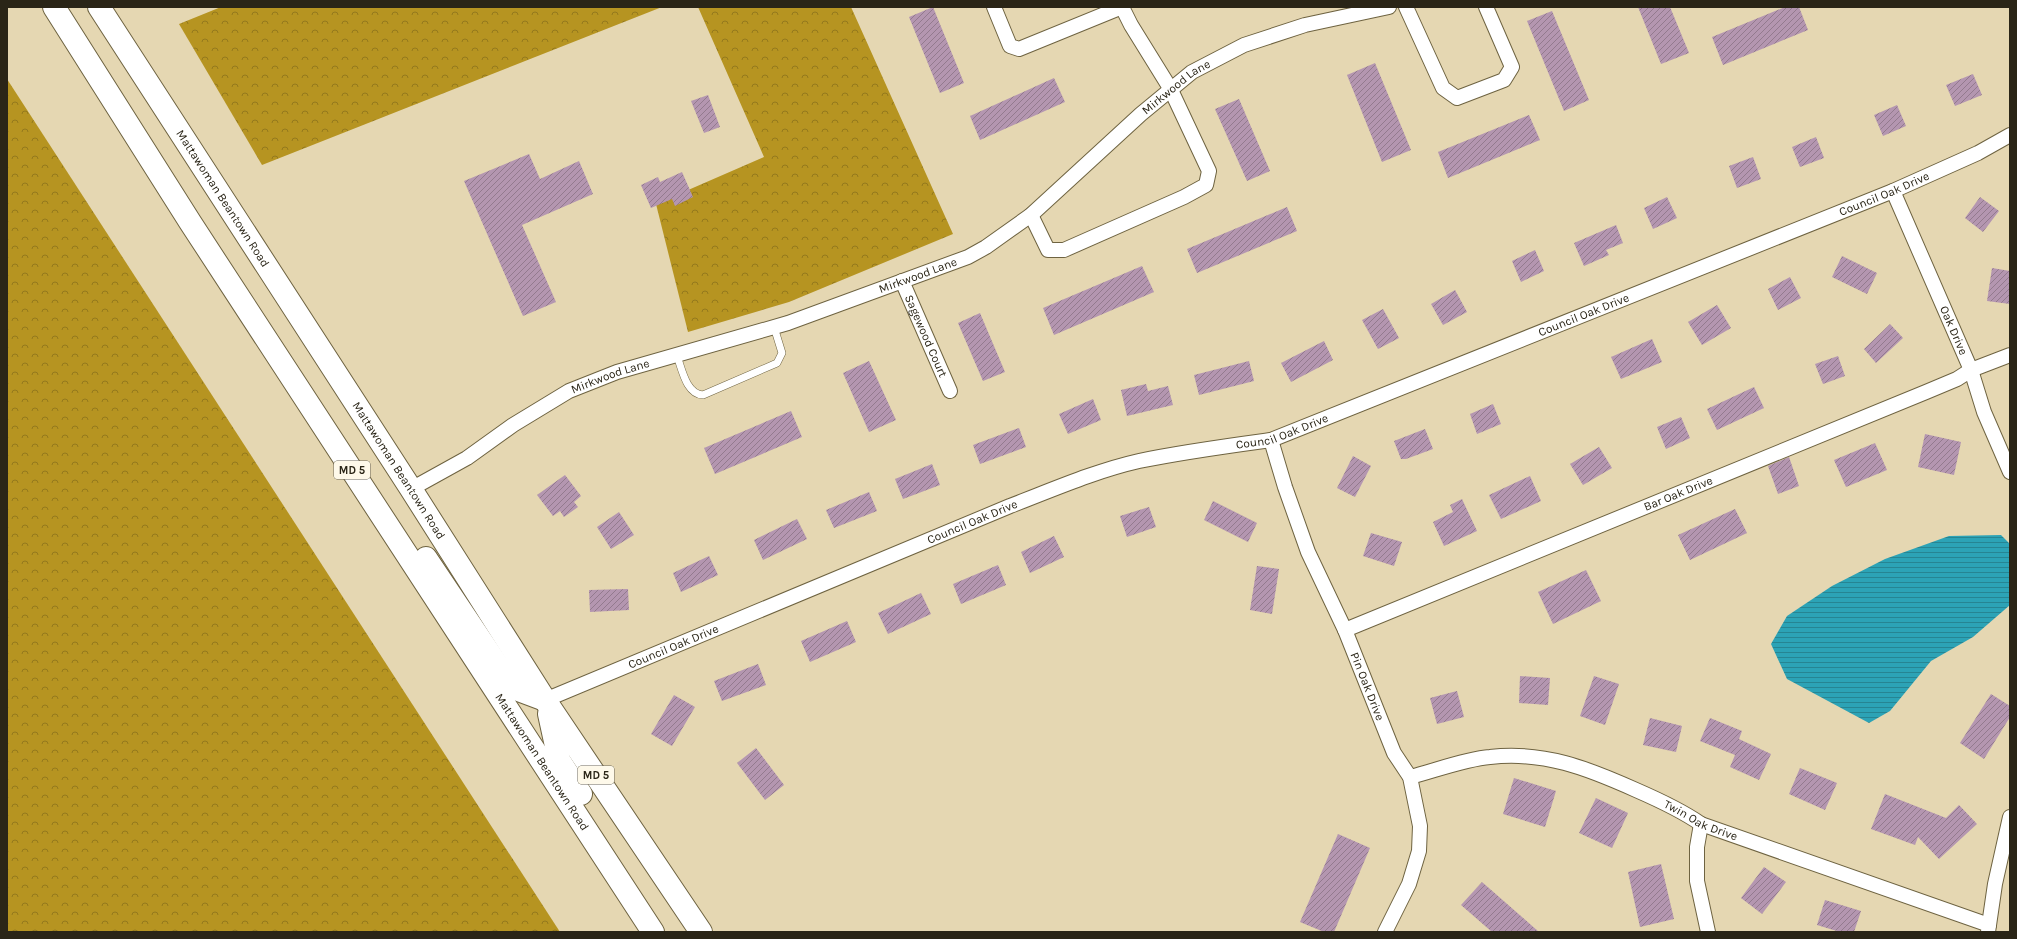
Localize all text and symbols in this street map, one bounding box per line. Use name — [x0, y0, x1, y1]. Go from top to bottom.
street label: Mirkwood Lane — [1139, 57, 1213, 117]
street label: Mattawoman Beantown Road — [173, 127, 272, 270]
street label: Council Oak Drive — [1837, 169, 1931, 219]
street label: Mirkwood Lane — [877, 255, 959, 296]
street label: Council Oak Drive — [1536, 290, 1631, 339]
street label: Sagewood Court — [902, 293, 950, 380]
street label: Oak Drive — [1937, 304, 1971, 357]
street label: Mirkwood Lane — [569, 356, 651, 397]
street label: Mattawoman Beantown Road — [349, 399, 448, 542]
street label: Council Oak Drive — [1235, 411, 1330, 452]
road number: MD 5 — [334, 461, 370, 479]
street label: Bar Oak Drive — [1642, 473, 1715, 514]
street label: Council Oak Drive — [925, 497, 1019, 547]
street label: Council Oak Drive — [626, 621, 721, 672]
street label: Pin Oak Drive — [1348, 650, 1387, 723]
street label: Mattawoman Beantown Road — [492, 691, 592, 833]
road number: MD 5 — [578, 766, 614, 784]
street label: Twin Oak Drive — [1662, 797, 1739, 843]

